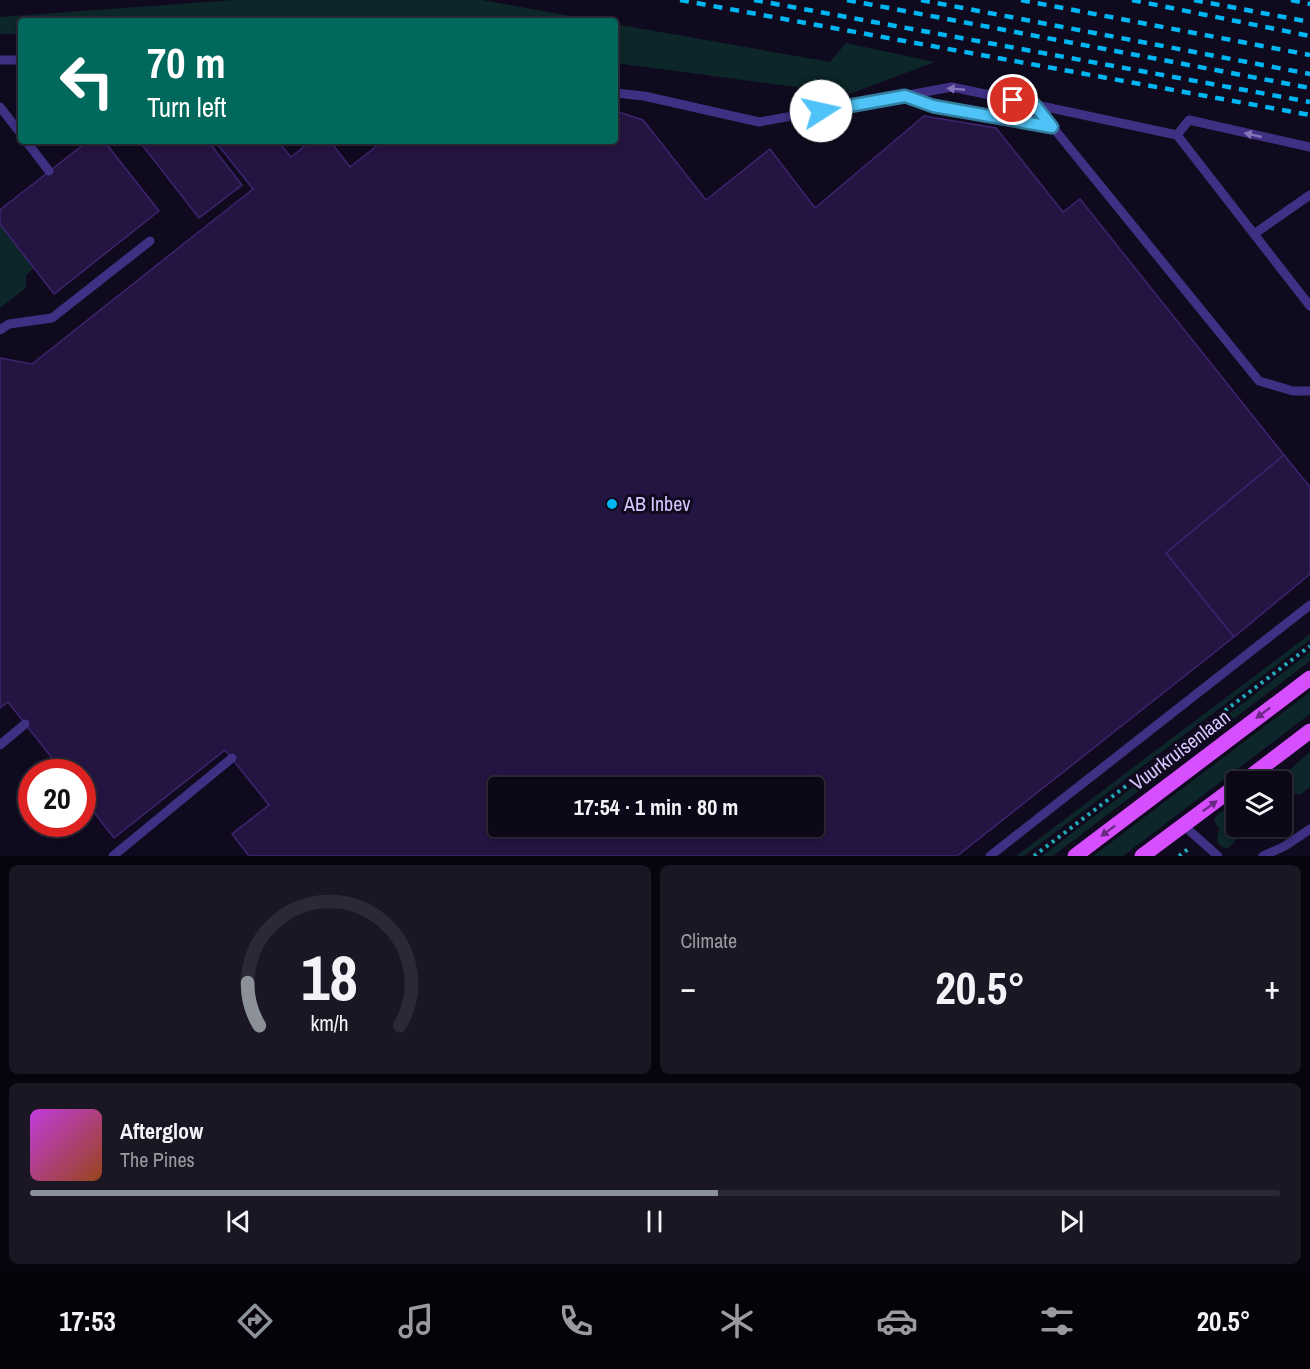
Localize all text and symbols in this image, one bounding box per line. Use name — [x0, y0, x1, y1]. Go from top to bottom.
text: 70 m — [147, 35, 226, 91]
icon: left — [48, 42, 126, 120]
pin — [987, 74, 1038, 125]
position arrow — [789, 79, 853, 143]
icon: arrive — [996, 83, 1029, 116]
one-way arrow — [946, 84, 965, 94]
text: Turn left — [147, 89, 226, 125]
one-way arrow — [1244, 129, 1262, 139]
place label: AB Inbev — [623, 490, 691, 517]
marker: AB Inbev — [605, 497, 619, 511]
street label: Vuurkruisenlaan — [1124, 703, 1235, 796]
one-way arrow — [1256, 707, 1271, 719]
speed limit sign: 20 — [18, 759, 96, 837]
map controls — [1226, 771, 1292, 837]
button: layers — [1226, 771, 1292, 837]
text: 17:54 · 1 min · 80 m — [574, 792, 738, 822]
one-way arrow — [1201, 800, 1217, 812]
one-way arrow — [1100, 825, 1116, 837]
text: Climate — [681, 927, 737, 954]
text: 18 — [301, 935, 358, 1019]
text: 20.5° — [935, 957, 1025, 1018]
text: − — [681, 965, 696, 1009]
text: + — [1264, 965, 1280, 1009]
text: km/h — [311, 1010, 349, 1039]
text: Afterglow — [120, 1116, 203, 1146]
text: The Pines — [120, 1146, 195, 1173]
icon: previous — [222, 1205, 255, 1238]
icon: pause — [638, 1205, 671, 1238]
icon: next — [1055, 1205, 1088, 1238]
icon: directions — [234, 1300, 276, 1342]
icon: music — [395, 1300, 437, 1342]
icon: phone — [555, 1300, 597, 1342]
icon: climate — [716, 1300, 758, 1342]
icon: car — [876, 1300, 918, 1342]
icon: filters — [1036, 1300, 1078, 1342]
text: 17:53 — [59, 1303, 116, 1339]
text: 20.5° — [1197, 1303, 1251, 1339]

